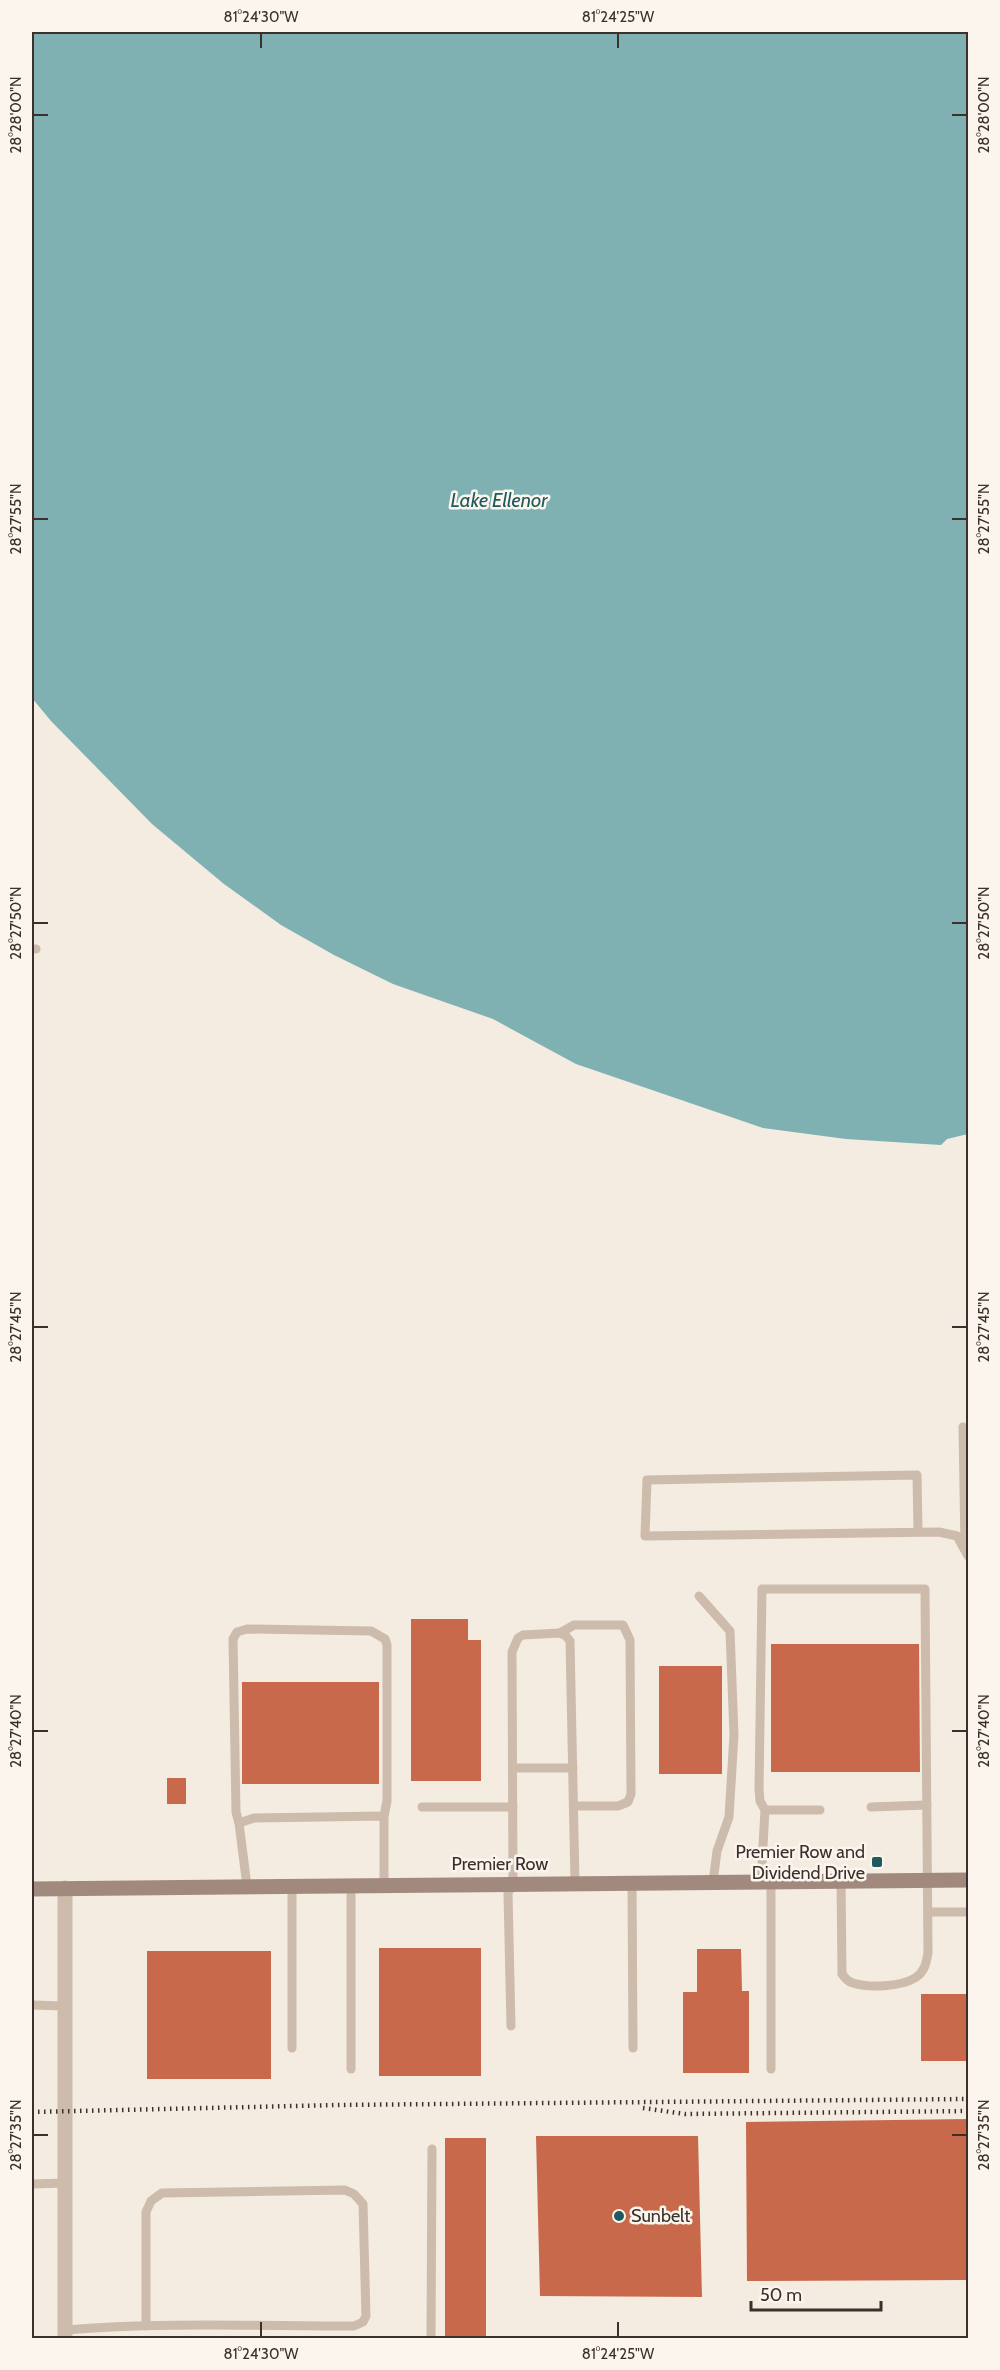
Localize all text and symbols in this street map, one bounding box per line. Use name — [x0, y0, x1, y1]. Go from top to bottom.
text: 81°24'30"W — [224, 8, 299, 26]
text: 81°24'25"W — [582, 8, 655, 26]
text: 28°28'00"N — [7, 76, 25, 154]
text: 28°28'00"N — [975, 76, 993, 154]
text: 28°27'55"N — [7, 484, 25, 554]
text: 28°27'55"N — [975, 484, 993, 554]
water label: Lake Ellenor — [451, 488, 548, 512]
text: 28°27'50"N — [7, 886, 25, 960]
text: 28°27'50"N — [975, 886, 993, 960]
text: 28°27'45"N — [7, 1291, 25, 1363]
text: 28°27'45"N — [975, 1291, 993, 1363]
text: 28°27'40"N — [7, 1694, 25, 1768]
text: 28°27'40"N — [975, 1694, 993, 1768]
place label: Premier Row and Dividend Drive — [736, 1841, 865, 1884]
street label: Premier Row — [452, 1853, 548, 1875]
marker: Premier Row and Dividend Drive — [870, 1855, 884, 1869]
text: 28°27'35"N — [7, 2100, 25, 2170]
text: 28°27'35"N — [975, 2100, 993, 2170]
place label: Sunbelt — [631, 2205, 690, 2227]
marker: Sunbelt — [612, 2209, 626, 2223]
scale bar — [751, 2274, 882, 2312]
text: 50 m — [760, 2284, 802, 2306]
text: 81°24'30"W — [224, 2345, 299, 2363]
text: 81°24'25"W — [582, 2345, 655, 2363]

